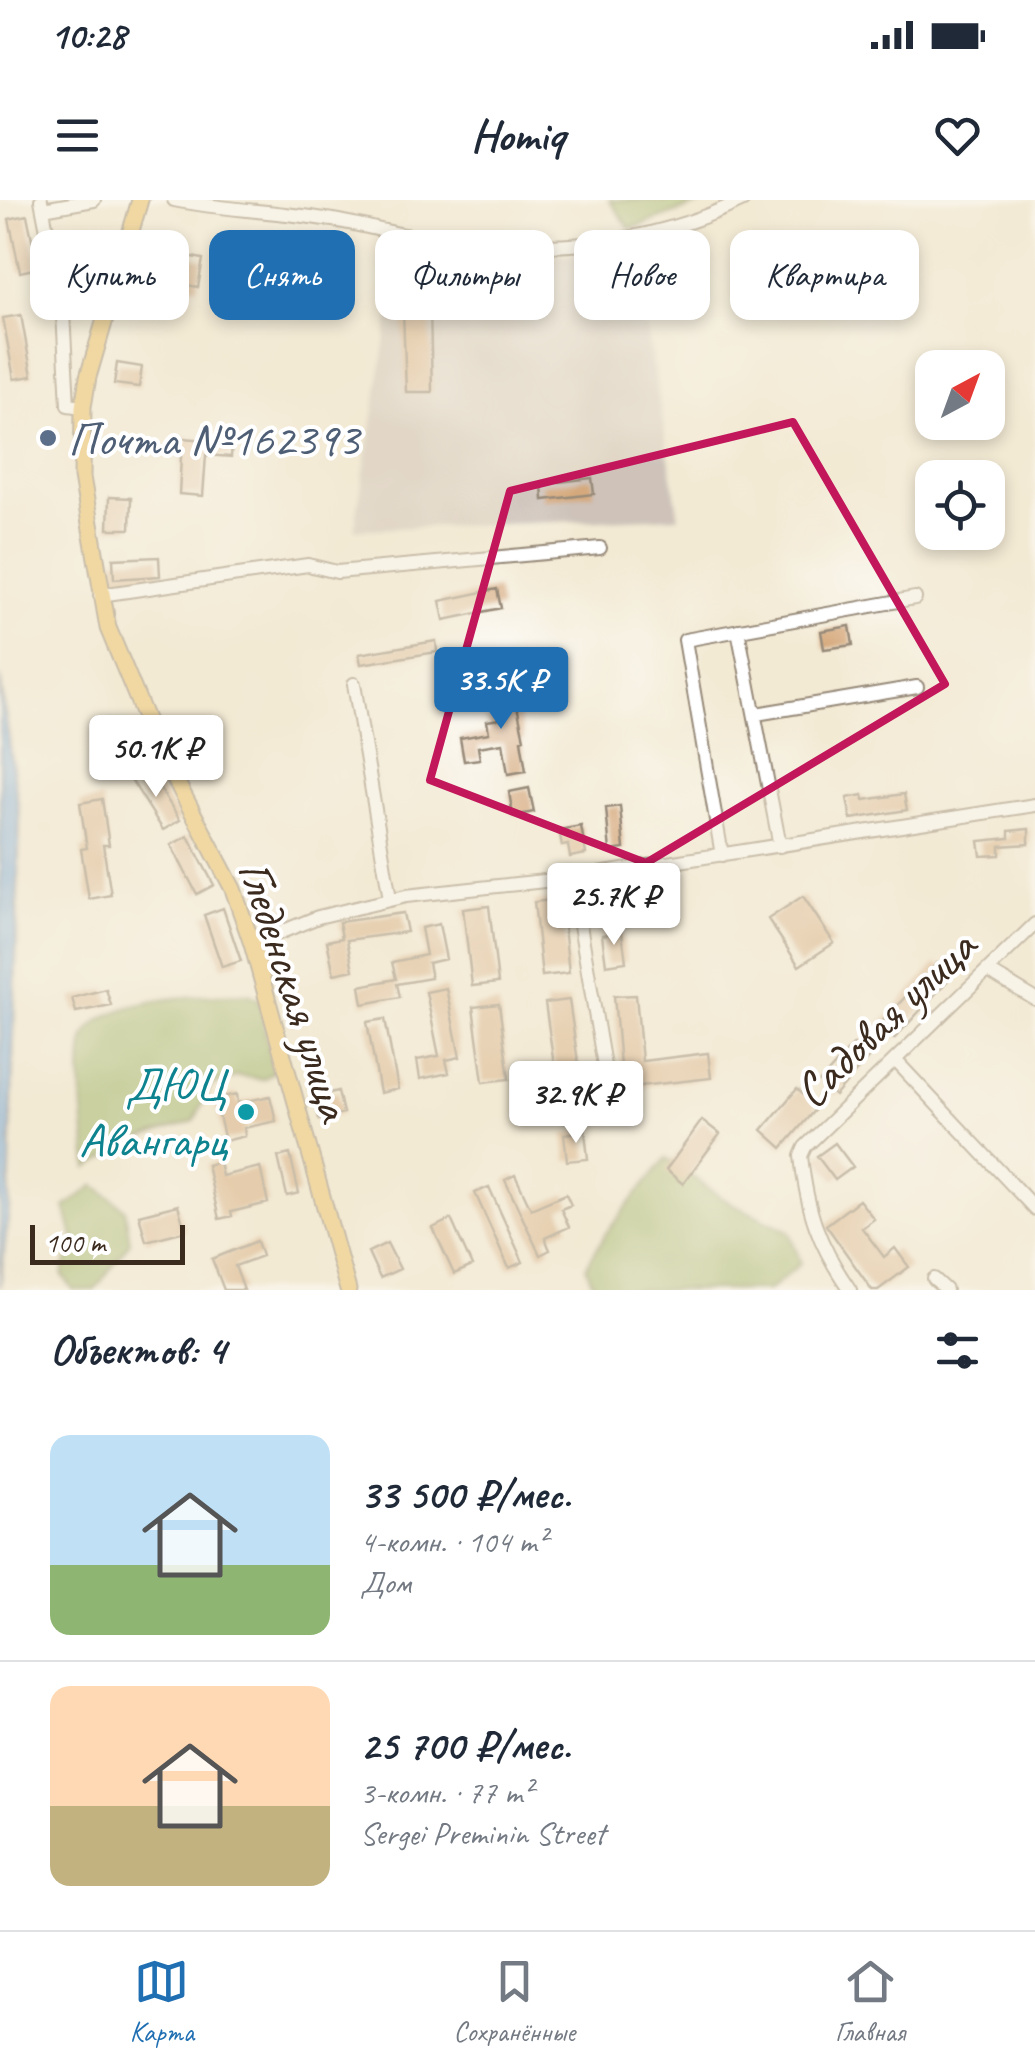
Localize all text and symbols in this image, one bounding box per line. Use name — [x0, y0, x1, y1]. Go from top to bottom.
text: 10:28 — [50, 12, 126, 59]
text: Homiq — [471, 107, 564, 164]
icon: menu — [50, 108, 105, 163]
icon: heart — [930, 108, 985, 163]
chip: Купить — [30, 230, 189, 320]
chip: Снять — [209, 230, 355, 320]
chip: Фильтры — [375, 230, 554, 320]
chip: Новое — [574, 230, 710, 320]
chip: Квартира — [730, 230, 919, 320]
north arrow — [915, 350, 1005, 440]
map controls — [915, 350, 1005, 550]
place label: Почта №162393 — [68, 409, 363, 469]
marker: Почта №162393 — [37, 427, 59, 449]
button: locate — [915, 460, 1005, 550]
pin: 33.5K ₽ — [409, 647, 593, 732]
text: 33.5K ₽ — [456, 659, 546, 700]
pin: 50.1K ₽ — [64, 715, 248, 800]
text: 50.1K ₽ — [111, 727, 201, 768]
street label: Гледенская улица — [225, 853, 366, 1131]
pin: 25.7K ₽ — [522, 863, 706, 948]
text: 25.7K ₽ — [569, 875, 659, 916]
street label: Садовая улица — [781, 915, 991, 1120]
place label: ДЮЦ Авангарц — [79, 1055, 230, 1170]
pin: 32.9K ₽ — [484, 1061, 668, 1146]
text: 32.9K ₽ — [531, 1073, 621, 1114]
marker: ДЮЦ Авангарц — [235, 1101, 257, 1123]
scale bar — [30, 1220, 185, 1264]
text: 100 m — [45, 1225, 105, 1260]
icon: filters — [930, 1323, 985, 1378]
text: Объектов: 4 — [50, 1324, 226, 1377]
text: 33 500 ₽/мес. — [360, 1468, 571, 1521]
icon: home — [130, 1475, 250, 1595]
text: 4-комн. · 104 m² — [360, 1521, 547, 1562]
text: Дом — [360, 1562, 411, 1603]
text: 25 700 ₽/мес. — [360, 1719, 571, 1772]
icon: home — [130, 1726, 250, 1846]
text: 3-комн. · 77 m² — [360, 1772, 532, 1813]
text: Sergei Preminin Street — [360, 1813, 605, 1854]
tab: Карта — [130, 1954, 194, 2049]
tab: Сохранённые — [454, 1954, 575, 2049]
tab: Главная — [835, 1954, 905, 2049]

